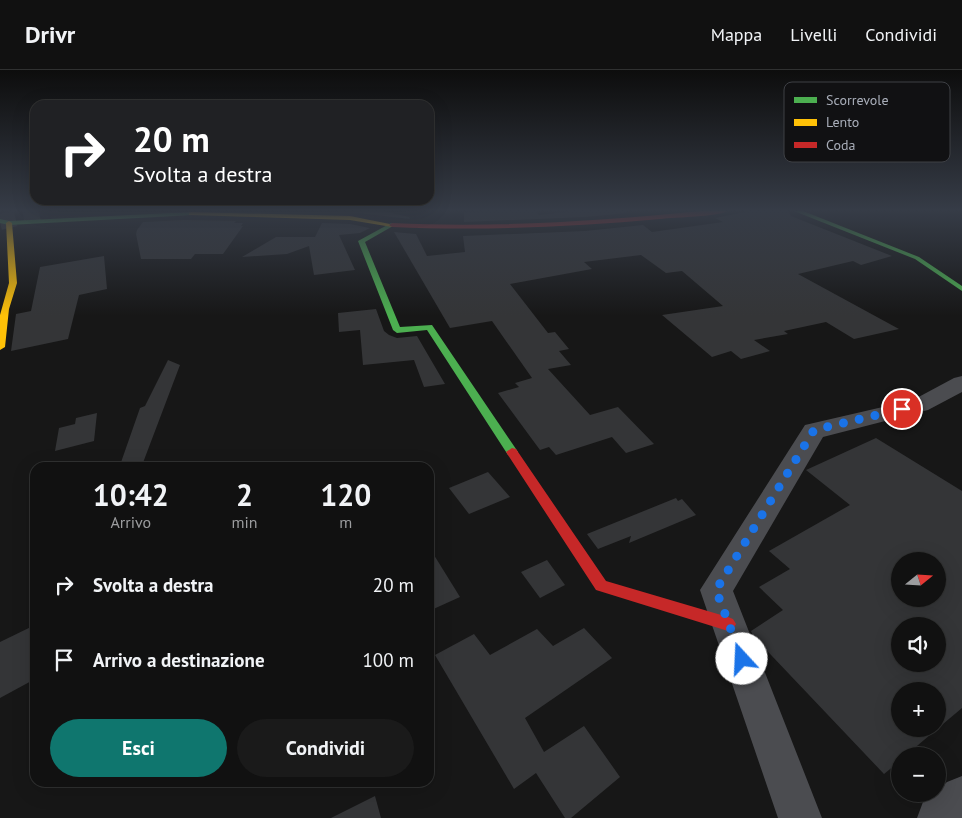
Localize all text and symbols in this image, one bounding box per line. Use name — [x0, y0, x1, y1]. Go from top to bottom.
text: Drivr — [25, 19, 75, 50]
text: Mappa — [711, 23, 762, 46]
text: Livelli — [790, 23, 837, 46]
text: Condividi — [865, 23, 937, 46]
legend — [784, 82, 950, 162]
text: Scorrevole — [826, 91, 889, 109]
text: Lento — [826, 113, 859, 131]
text: 20 m — [133, 116, 210, 162]
icon: right — [50, 120, 115, 185]
text: Coda — [826, 136, 856, 154]
text: Svolta a destra — [133, 160, 272, 188]
pin — [881, 388, 923, 430]
icon: arrive — [888, 395, 916, 423]
text: 10:42 — [93, 475, 169, 514]
text: 2 — [236, 475, 253, 514]
text: 120 — [320, 475, 371, 514]
text: Arrivo — [110, 512, 151, 532]
text: min — [232, 512, 258, 532]
text: m — [339, 512, 352, 532]
north arrow — [891, 552, 946, 608]
map controls — [891, 552, 946, 802]
icon: right — [50, 571, 78, 599]
text: Svolta a destra — [93, 573, 214, 597]
text: 20 m — [373, 573, 414, 597]
button: sound — [891, 617, 946, 672]
position arrow — [715, 632, 767, 684]
icon: arrive — [50, 646, 78, 674]
text: Arrivo a destinazione — [93, 648, 265, 672]
text: 100 m — [362, 648, 414, 672]
button: + — [891, 682, 946, 737]
button: Esci — [50, 719, 227, 777]
button: Condividi — [237, 719, 414, 777]
button: − — [891, 747, 946, 802]

